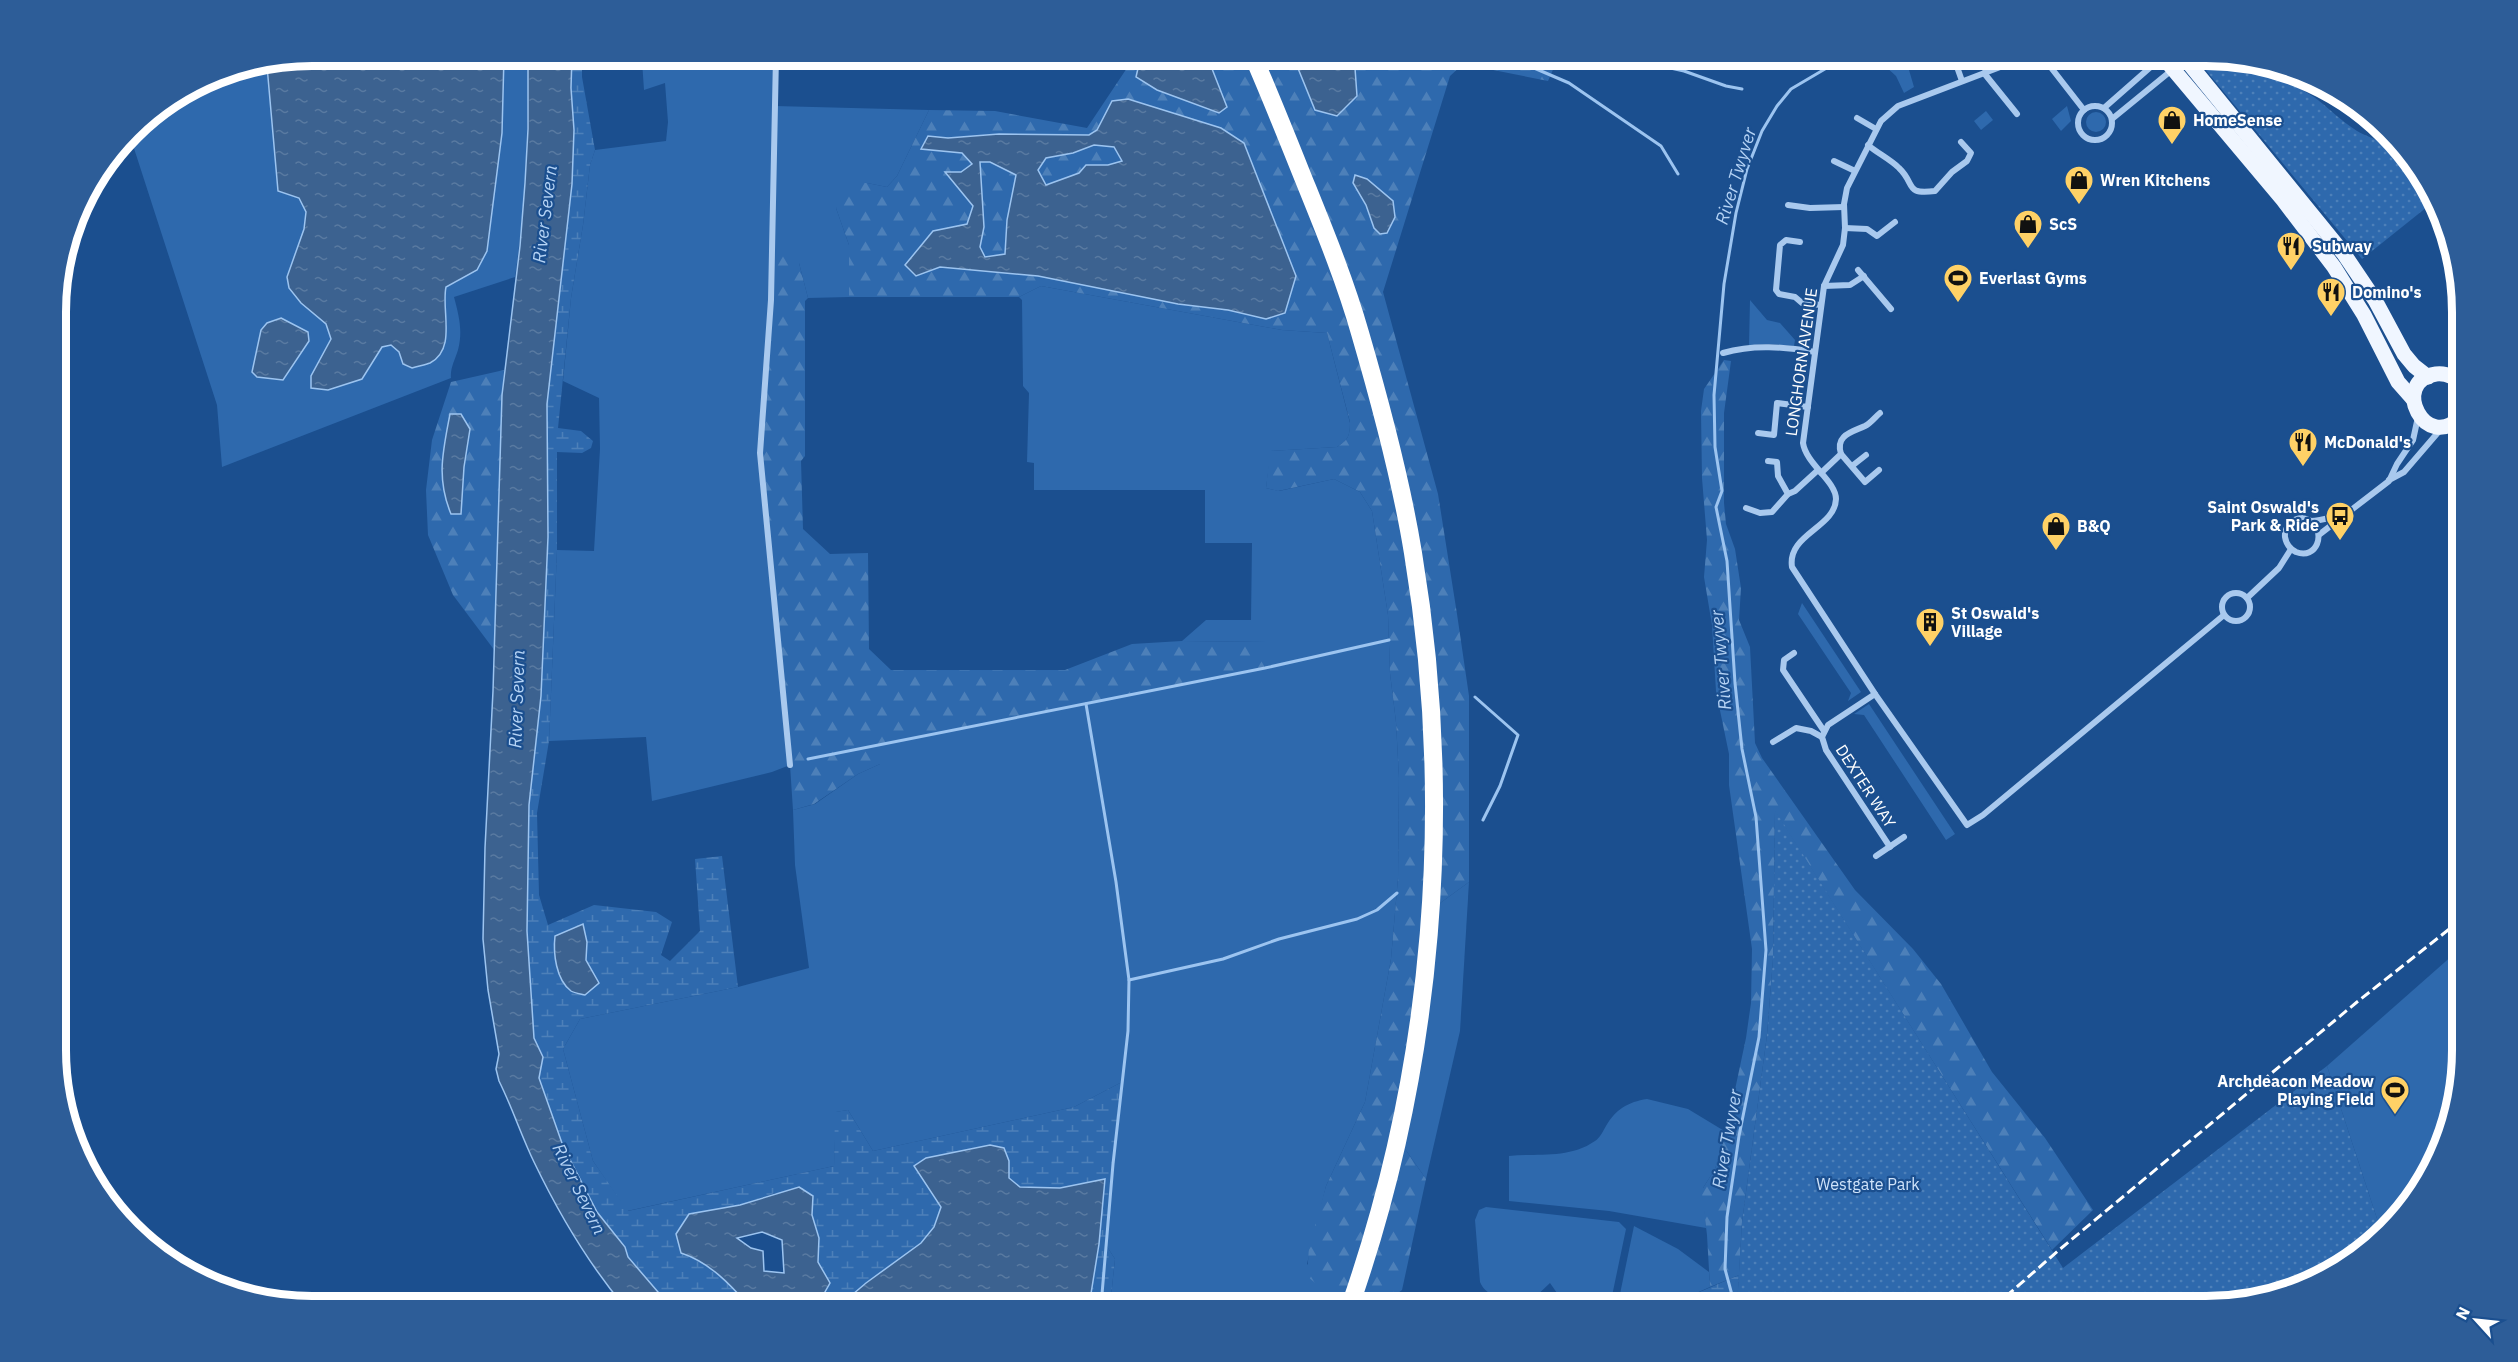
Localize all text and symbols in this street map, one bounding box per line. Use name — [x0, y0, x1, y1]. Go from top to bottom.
shop icon: HomeSense — [2156, 104, 2188, 146]
place label: HomeSense — [2193, 110, 2282, 130]
water label: River Twyver — [1710, 124, 1761, 227]
water label: River Severn — [527, 164, 562, 264]
shop icon: Wren Kitchens — [2063, 164, 2095, 206]
place label: Wren Kitchens — [2100, 170, 2210, 190]
shop icon: ScS — [2012, 208, 2044, 250]
place label: ScS — [2049, 214, 2077, 234]
restaurant icon: Subway — [2275, 230, 2307, 272]
place label: Subway — [2312, 236, 2372, 256]
sports icon: Everlast Gyms — [1942, 262, 1974, 304]
place label: Everlast Gyms — [1979, 268, 2087, 288]
restaurant icon: Domino's — [2315, 276, 2347, 318]
place label: Domino's — [2352, 282, 2422, 302]
street label: LONGHORN AVENUE — [1781, 287, 1821, 437]
restaurant icon: McDonald's — [2287, 426, 2319, 468]
place label: McDonald's — [2324, 432, 2411, 452]
place label: Saint Oswald's Park & Ride — [2207, 497, 2319, 535]
bus stop icon: Saint Oswald's Park & Ride — [2324, 500, 2356, 542]
shop icon: B&Q — [2040, 510, 2072, 552]
place label: B&Q — [2077, 516, 2111, 536]
place label: St Oswald's Village — [1951, 603, 2039, 641]
building icon: St Oswald's Village — [1914, 606, 1946, 648]
water label: River Twyver — [1705, 609, 1736, 711]
water label: River Severn — [503, 649, 530, 749]
street label: DEXTER WAY — [1832, 741, 1901, 832]
place label: Archdeacon Meadow Playing Field — [2217, 1071, 2375, 1109]
sports icon: Archdeacon Meadow Playing Field — [2379, 1074, 2411, 1116]
water label: River Twyver — [1706, 1087, 1747, 1190]
water label: River Severn — [548, 1139, 611, 1238]
park label: Westgate Park — [1816, 1174, 1920, 1194]
north arrow — [2446, 1290, 2506, 1350]
text: N — [2451, 1303, 2474, 1323]

